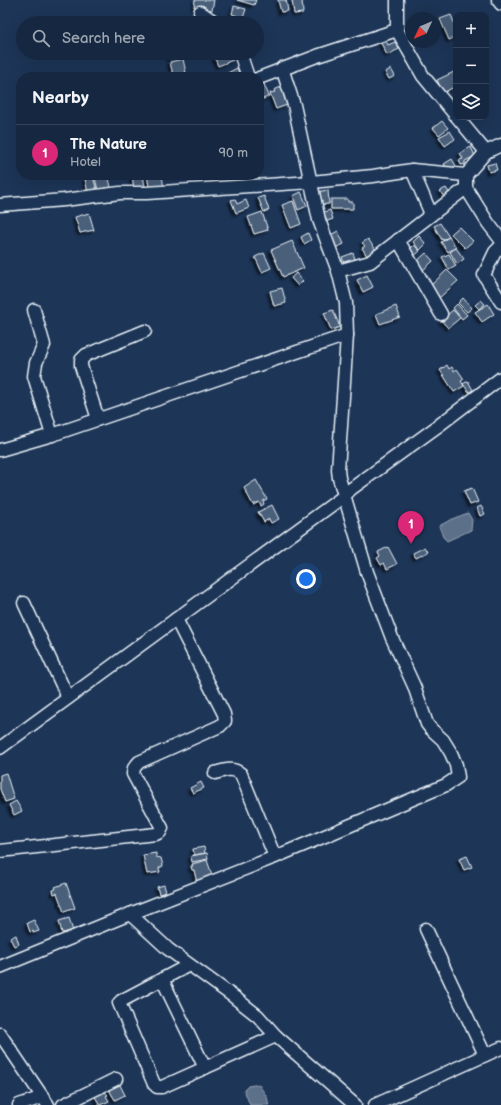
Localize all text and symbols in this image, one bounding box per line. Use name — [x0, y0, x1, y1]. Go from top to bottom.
north arrow — [405, 12, 441, 48]
map controls — [453, 12, 489, 120]
button: + — [453, 12, 489, 48]
search box — [16, 16, 264, 60]
icon: search — [30, 27, 52, 49]
text: Search here — [62, 29, 145, 48]
button: − — [453, 48, 489, 84]
button: layers — [453, 84, 489, 120]
text: Nearby — [32, 88, 89, 108]
text: The Nature — [70, 135, 147, 154]
text: 1 — [42, 145, 48, 161]
text: 90 m — [219, 145, 248, 161]
text: Hotel — [70, 154, 101, 170]
pin: 1 — [398, 511, 424, 544]
your location — [296, 569, 316, 589]

